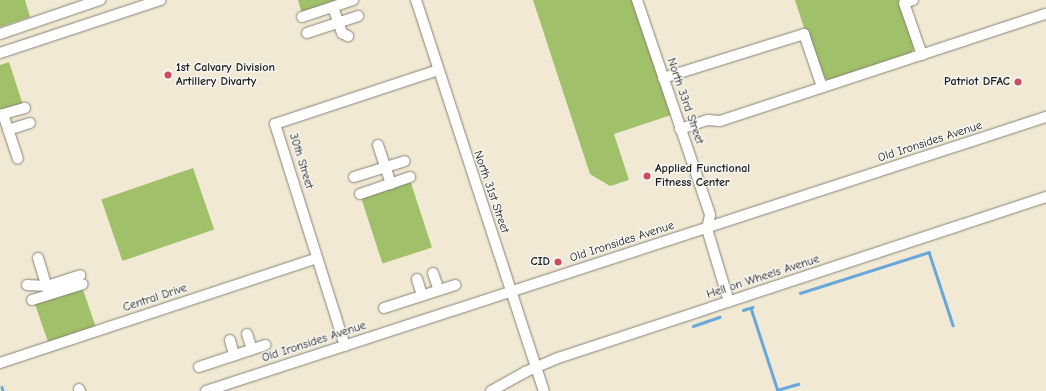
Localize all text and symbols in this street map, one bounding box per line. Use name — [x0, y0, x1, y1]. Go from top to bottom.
street label: North 33rd Street — [664, 56, 706, 146]
place label: 1st Calvary Division Artillery Divarty — [176, 61, 275, 89]
marker: 1st Calvary Division Artillery Divarty — [163, 70, 173, 80]
place label: Patriot DFAC — [944, 75, 1010, 89]
marker: Patriot DFAC — [1013, 77, 1023, 87]
street label: Old Ironsides Avenue — [876, 118, 984, 166]
street label: 30th Street — [286, 131, 316, 191]
street label: North 31st Street — [470, 149, 512, 235]
place label: Applied Functional Fitness Center — [655, 162, 750, 190]
marker: Applied Functional Fitness Center — [642, 171, 652, 181]
street label: Old Ironsides Avenue — [568, 218, 676, 266]
street label: Hell on Wheels Avenue — [705, 252, 821, 302]
place label: CID — [530, 255, 550, 269]
marker: CID — [553, 257, 563, 267]
street label: Central Drive — [121, 281, 189, 315]
street label: Old Ironsides Avenue — [260, 318, 368, 366]

